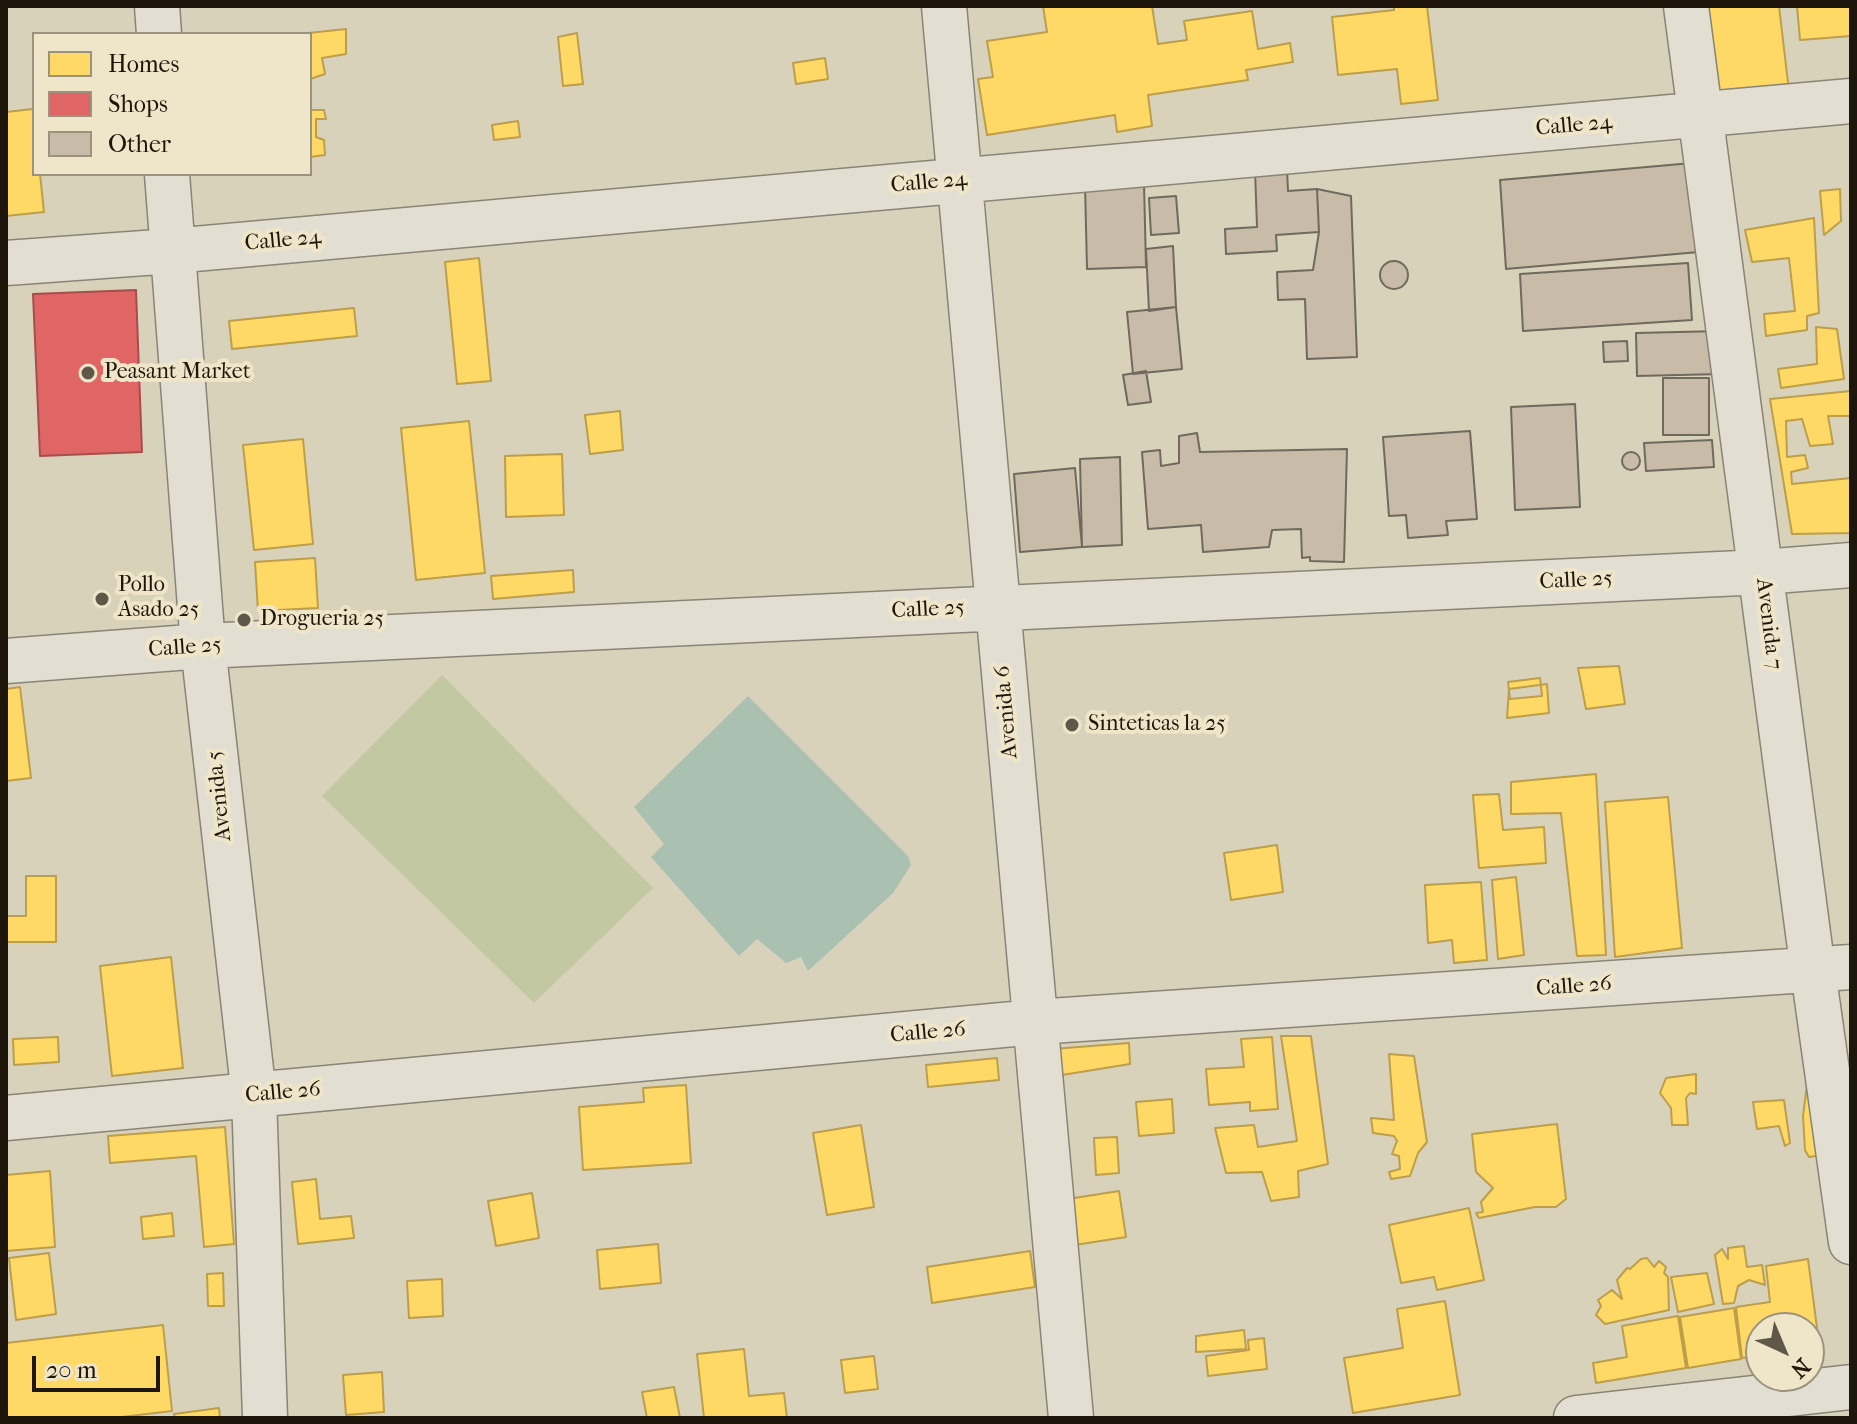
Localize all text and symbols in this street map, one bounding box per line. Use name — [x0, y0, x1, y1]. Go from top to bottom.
legend — [32, 32, 312, 176]
text: Homes — [108, 50, 179, 78]
text: Shops — [108, 90, 168, 118]
street label: Calle 24 — [1535, 109, 1613, 143]
text: Other — [108, 130, 171, 158]
street label: Calle 24 — [890, 166, 968, 200]
street label: Calle 24 — [244, 224, 322, 258]
place label: Peasant Market — [104, 360, 251, 386]
marker: Peasant Market — [79, 364, 97, 382]
street label: Calle 25 — [1539, 566, 1613, 596]
place label: Pollo Asado 25 — [118, 573, 199, 624]
street label: Avenida 7 — [1749, 577, 1787, 671]
marker: Pollo Asado 25 — [93, 590, 111, 608]
street label: Calle 25 — [891, 595, 965, 625]
place label: Drogueria 25 — [260, 607, 384, 633]
marker: Drogueria 25 — [235, 611, 253, 629]
street label: Calle 25 — [147, 632, 223, 664]
street label: Avenida 6 — [990, 664, 1024, 760]
place label: Sinteticas la 25 — [1088, 712, 1226, 738]
marker: Sinteticas la 25 — [1063, 716, 1081, 734]
street label: Avenida 5 — [202, 749, 238, 843]
street label: Calle 26 — [1535, 971, 1613, 1003]
street label: Calle 26 — [889, 1017, 967, 1049]
street label: Calle 26 — [244, 1077, 322, 1109]
north arrow — [1745, 1312, 1825, 1392]
scale bar — [36, 1340, 164, 1390]
text: N — [1785, 1353, 1815, 1383]
text: 20 m — [46, 1356, 97, 1384]

